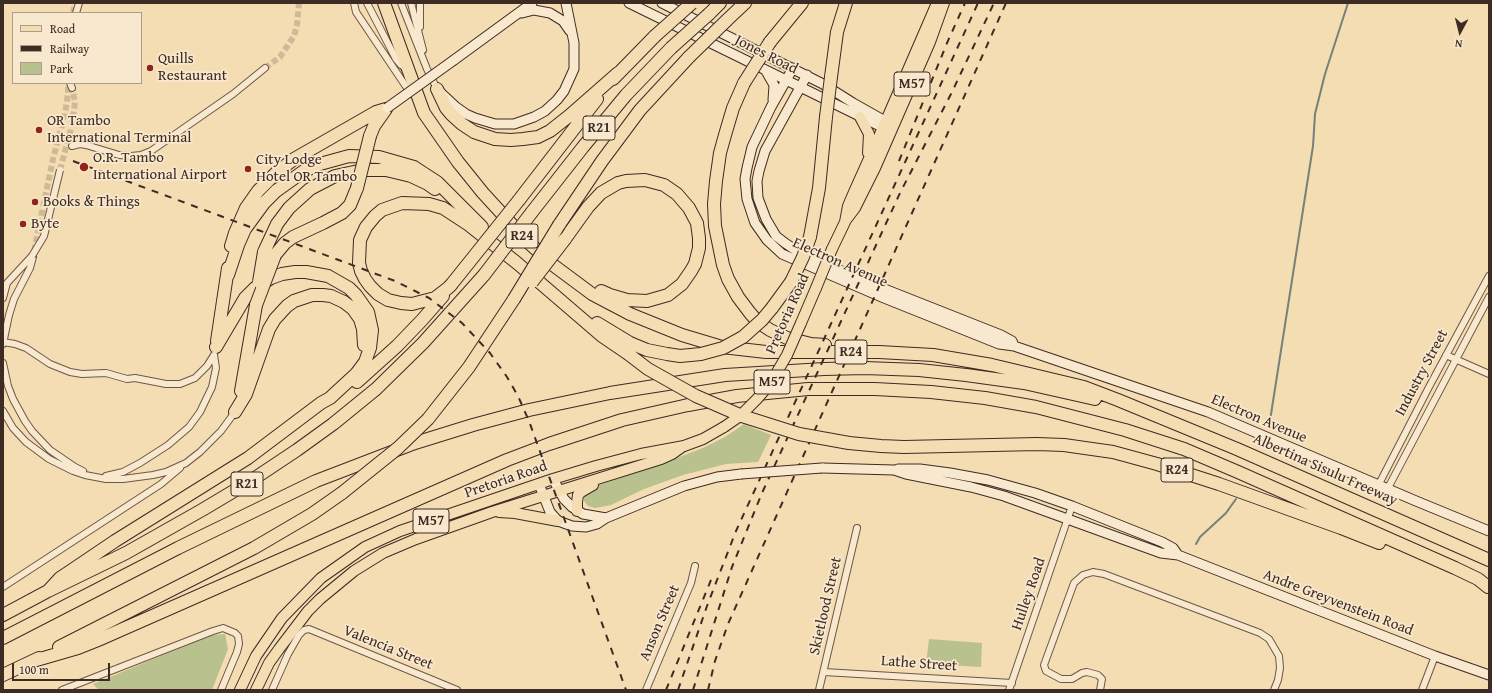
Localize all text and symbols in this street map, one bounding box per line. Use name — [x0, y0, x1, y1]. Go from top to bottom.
legend — [12, 12, 142, 84]
north arrow — [1440, 12, 1480, 52]
text: Road — [50, 20, 75, 37]
street label: Jones Road — [731, 31, 801, 79]
text: N — [1454, 36, 1463, 52]
text: Railway — [50, 40, 89, 57]
place label: Quills Restaurant — [158, 50, 227, 85]
text: Park — [50, 60, 73, 77]
marker: Quills Restaurant — [145, 63, 155, 73]
road number: M57 — [894, 72, 930, 96]
place label: OR Tambo International Terminal — [47, 112, 191, 147]
road number: R21 — [583, 116, 615, 140]
marker: OR Tambo International Terminal — [34, 125, 44, 135]
place label: O.R. Tambo International Airport — [93, 149, 227, 184]
place label: City Lodge Hotel OR Tambo — [256, 151, 357, 186]
marker: O.R. Tambo International Airport — [78, 161, 90, 173]
marker: City Lodge Hotel OR Tambo — [243, 164, 253, 174]
place label: Books & Things — [43, 193, 140, 211]
marker: Books & Things — [30, 197, 40, 207]
place label: Byte — [31, 215, 59, 233]
marker: Byte — [18, 219, 28, 229]
road number: R24 — [506, 224, 538, 248]
street label: Electron Avenue — [790, 234, 890, 292]
street label: Pretoria Road — [762, 271, 814, 357]
street label: Industry Street — [1392, 327, 1452, 419]
road number: R24 — [835, 340, 867, 364]
road number: M57 — [754, 370, 790, 394]
street label: Electron Avenue — [1208, 391, 1310, 447]
street label: Albertina Sisulu Freeway — [1250, 430, 1400, 510]
street label: Pretoria Road — [462, 457, 550, 503]
road number: R24 — [1161, 458, 1193, 482]
road number: R21 — [231, 472, 263, 496]
road number: M57 — [413, 509, 449, 533]
street label: Skietlood Street — [806, 555, 846, 657]
street label: Hulley Road — [1008, 555, 1050, 633]
street label: Andre Greyvenstein Road — [1260, 566, 1416, 640]
street label: Anson Street — [636, 582, 684, 664]
street label: Valencia Street — [341, 622, 435, 674]
street label: Lathe Street — [880, 652, 958, 676]
scale bar — [14, 655, 112, 681]
text: 100 m — [19, 661, 49, 678]

